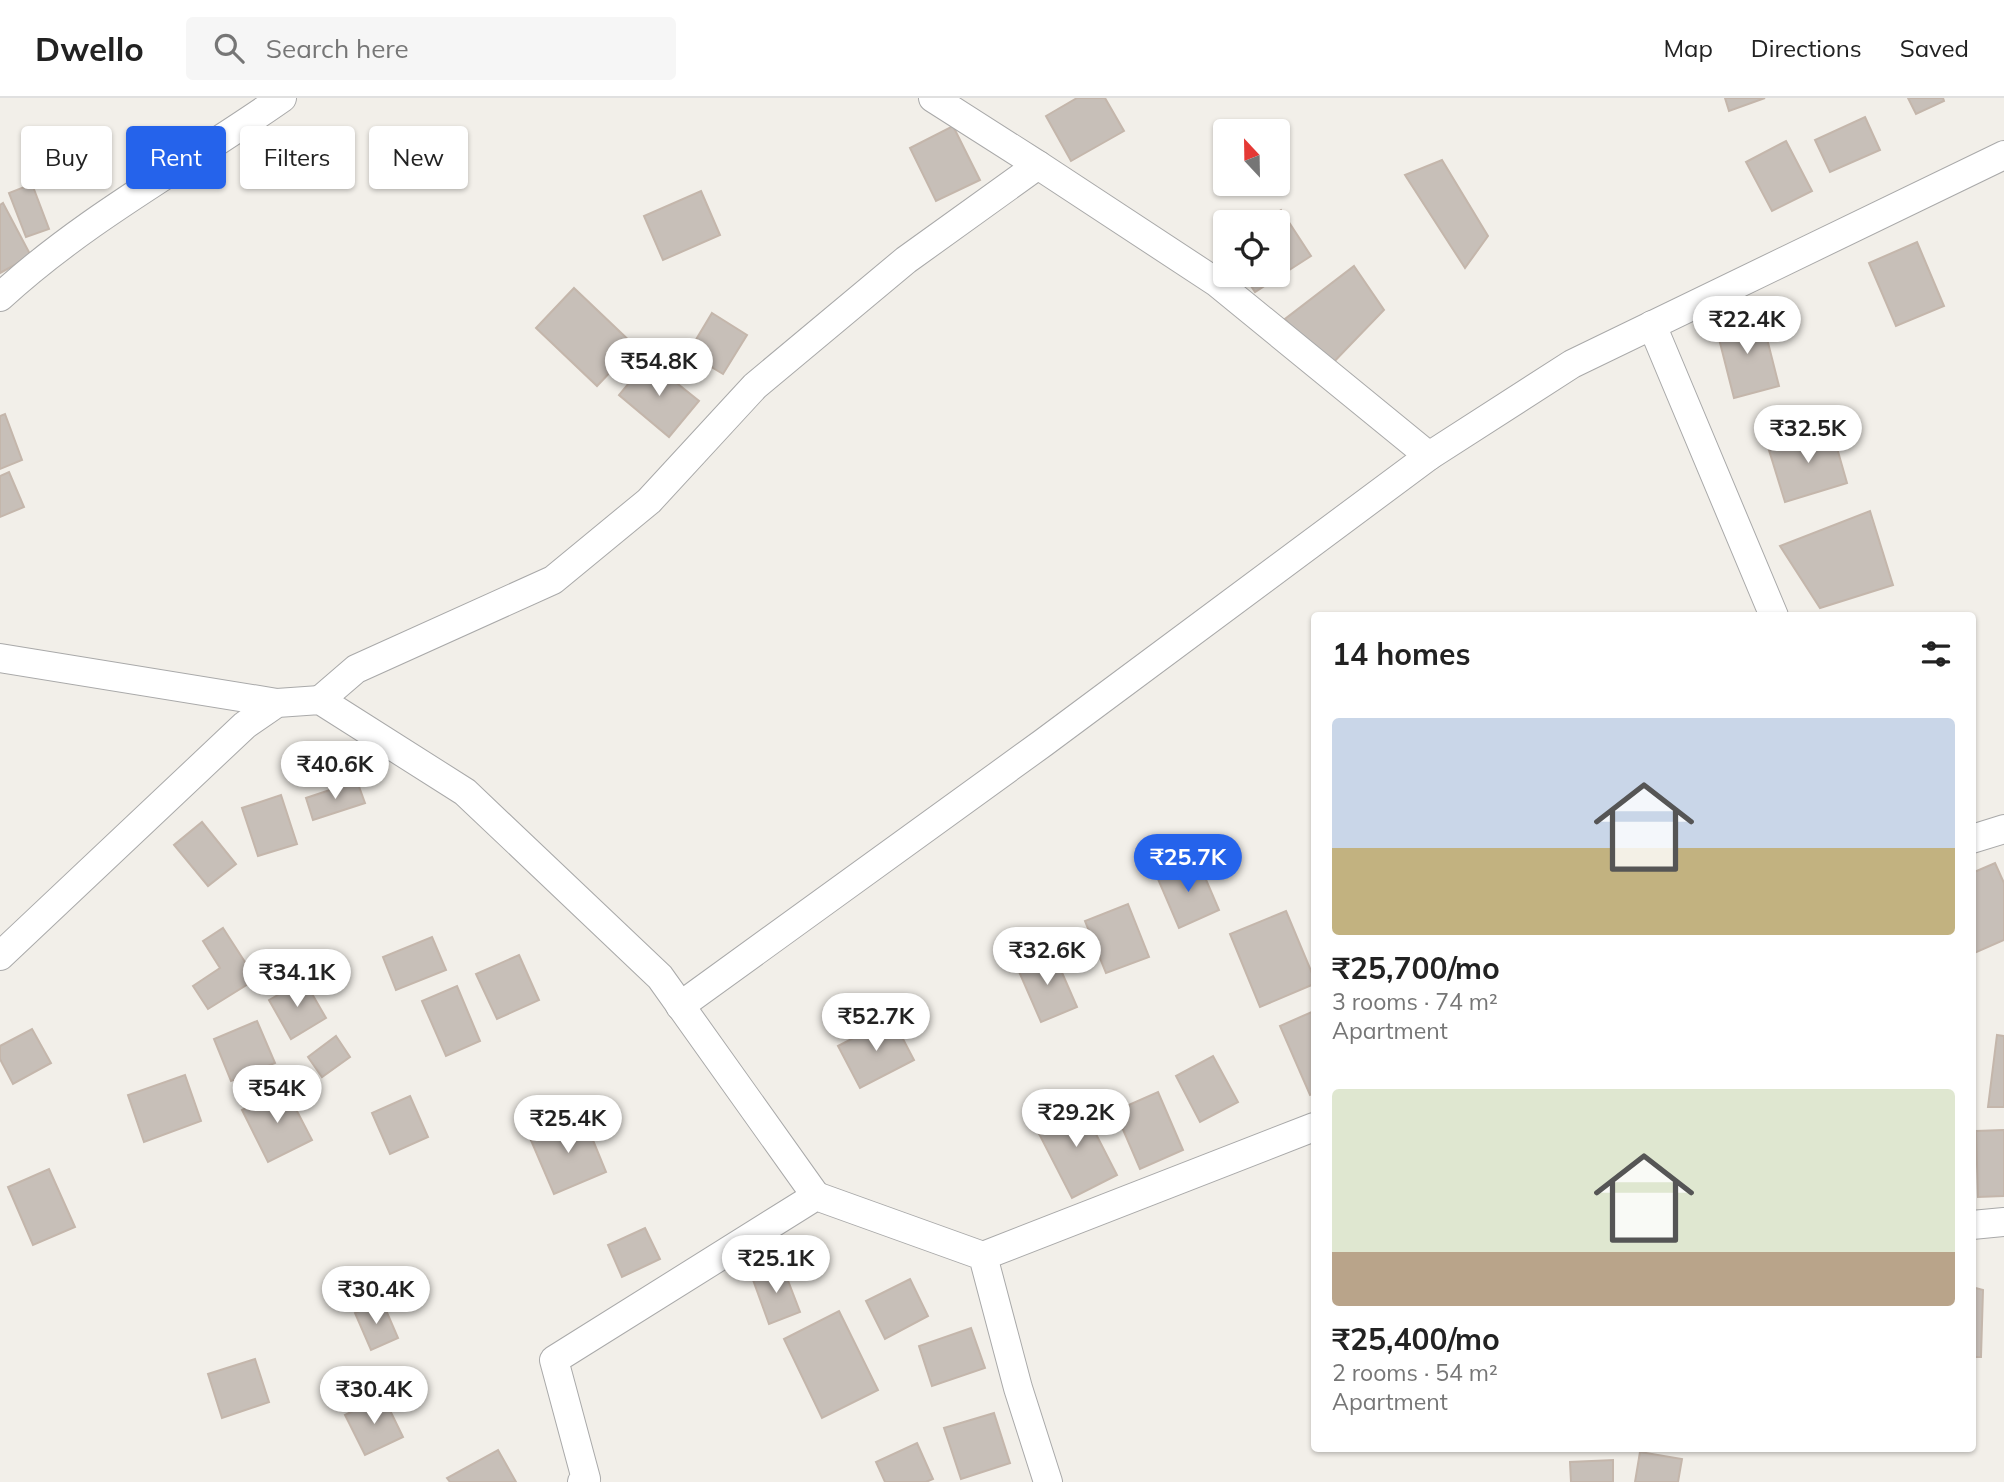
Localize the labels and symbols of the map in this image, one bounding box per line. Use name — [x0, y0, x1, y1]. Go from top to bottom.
north arrow — [1213, 119, 1290, 196]
pin: ₹22.4K — [1690, 296, 1804, 356]
pin: ₹54.8K — [602, 338, 716, 398]
pin: ₹32.5K — [1751, 406, 1865, 465]
pin: ₹40.6K — [278, 742, 392, 801]
pin: ₹25.7K — [1131, 834, 1245, 894]
pin: ₹32.6K — [990, 928, 1104, 987]
pin: ₹34.1K — [240, 950, 354, 1009]
pin: ₹52.7K — [819, 993, 933, 1053]
pin: ₹54K — [236, 1066, 318, 1125]
pin: ₹29.2K — [1019, 1090, 1133, 1149]
pin: ₹25.4K — [511, 1096, 625, 1155]
pin: ₹25.1K — [719, 1236, 833, 1295]
pin: ₹30.4K — [319, 1266, 433, 1326]
pin: ₹30.4K — [317, 1366, 431, 1426]

